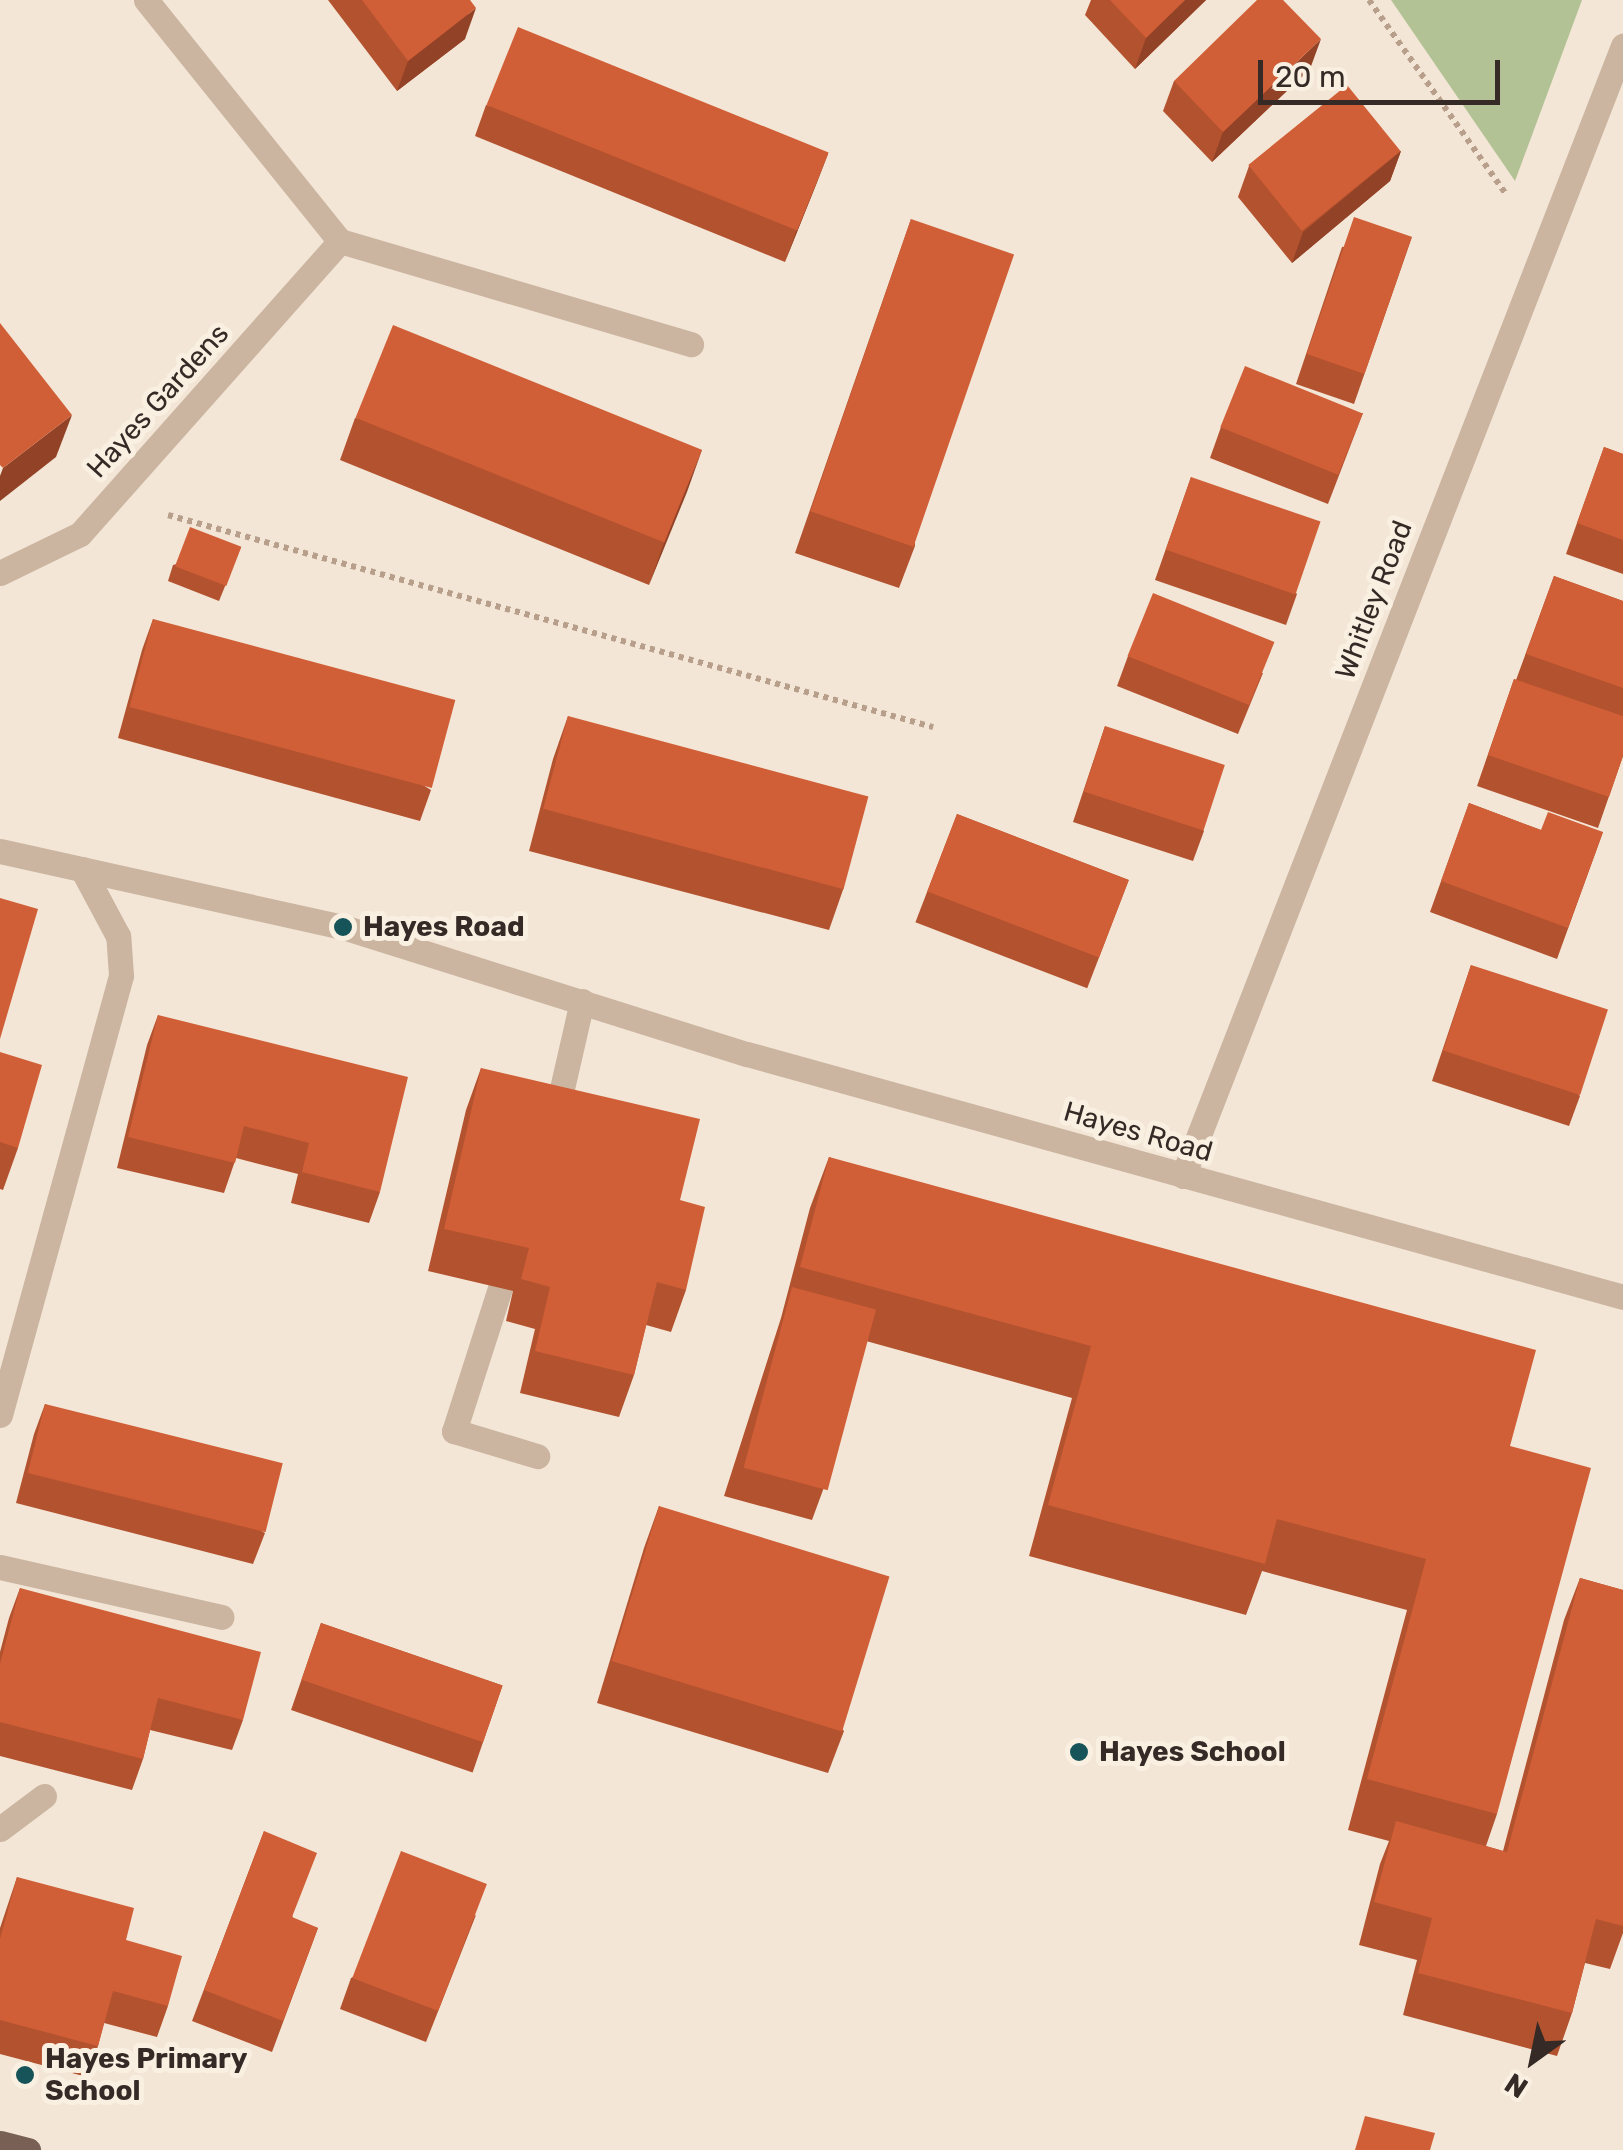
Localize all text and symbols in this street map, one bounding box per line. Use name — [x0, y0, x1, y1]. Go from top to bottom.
scale bar — [1263, 40, 1506, 102]
text: 20 m — [1275, 59, 1346, 95]
street label: Hayes Gardens — [80, 317, 236, 485]
street label: Whitley Road — [1328, 516, 1420, 684]
place label: Hayes Road — [363, 910, 525, 944]
marker: Hayes Road — [332, 916, 354, 938]
street label: Hayes Road — [1060, 1095, 1216, 1169]
place label: Hayes School — [1099, 1735, 1286, 1769]
marker: Hayes School — [1068, 1741, 1090, 1763]
north arrow — [1483, 2010, 1583, 2110]
place label: Hayes Primary School — [45, 2042, 247, 2108]
marker: Hayes Primary School — [14, 2064, 36, 2086]
text: N — [1499, 2066, 1534, 2105]

